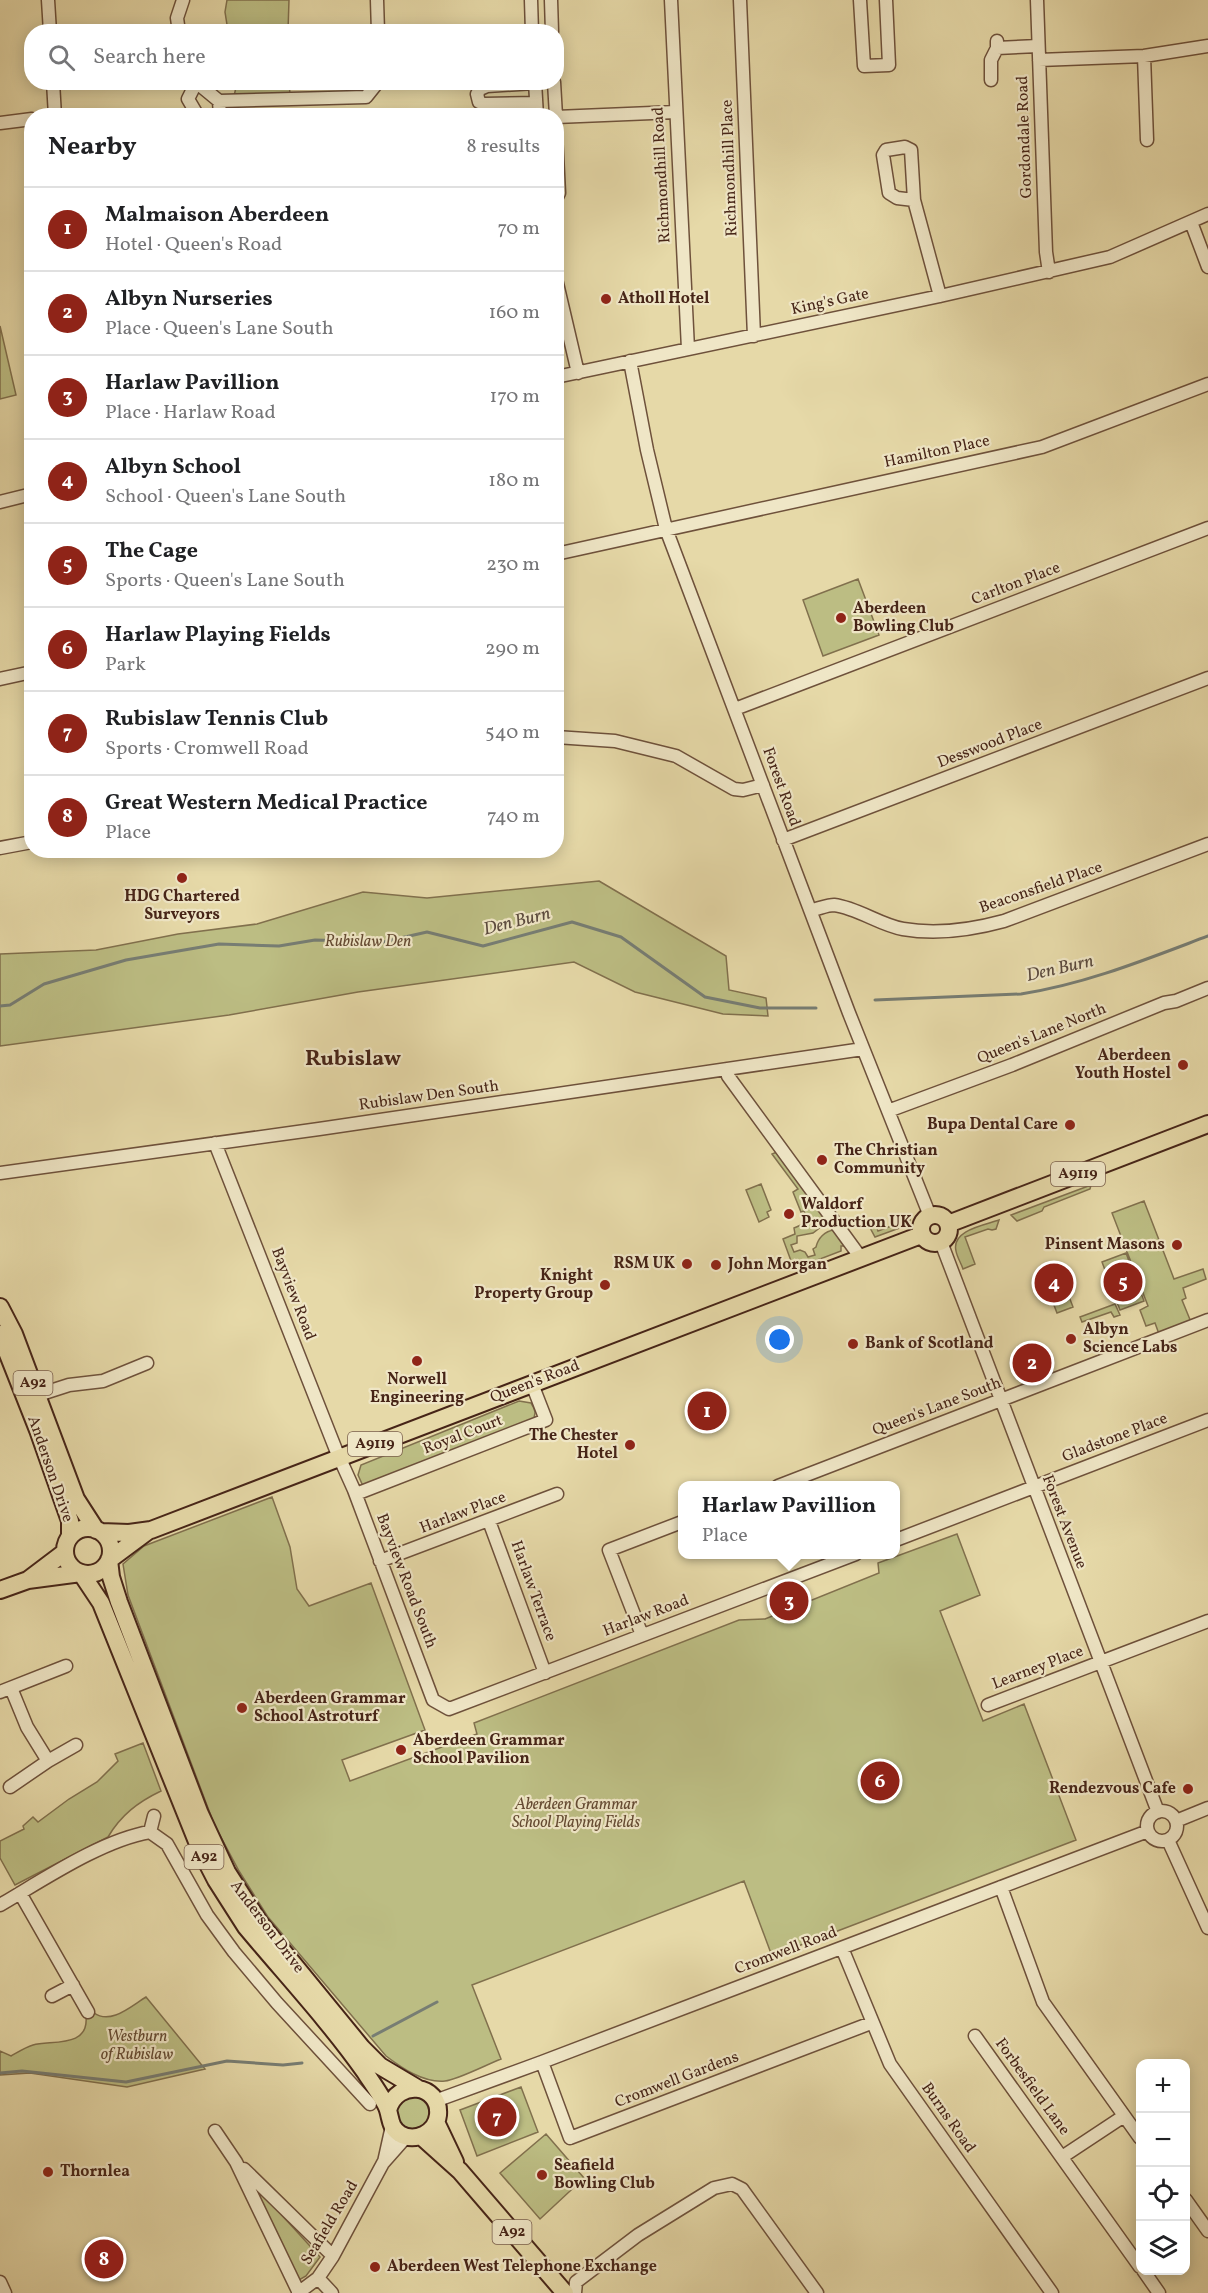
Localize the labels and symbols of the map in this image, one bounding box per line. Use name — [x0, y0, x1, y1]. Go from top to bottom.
street label: Gordondale Road — [1012, 75, 1038, 199]
street label: Richmondhill Place — [717, 99, 743, 237]
street label: Richmondhill Road — [647, 106, 677, 244]
street label: King's Gate — [789, 283, 871, 321]
place label: Atholl Hotel — [618, 288, 710, 310]
marker: Atholl Hotel — [599, 292, 613, 306]
street label: Hamilton Place — [882, 430, 992, 474]
street label: Carlton Place — [968, 557, 1064, 611]
place label: Aberdeen Bowling Club — [853, 598, 954, 638]
marker: Aberdeen Bowling Club — [834, 611, 848, 625]
street label: Desswood Place — [934, 714, 1046, 774]
street label: Forest Road — [757, 744, 805, 830]
street label: Beaconsfield Place — [976, 857, 1106, 919]
marker: HDG Chartered Surveyors — [175, 871, 189, 885]
place label: HDG Chartered Surveyors — [124, 886, 240, 926]
water label: Den Burn — [481, 902, 553, 942]
park label: Rubislaw Den — [325, 931, 411, 953]
water label: Den Burn — [1024, 949, 1096, 989]
street label: Queen's Lane North — [974, 998, 1110, 1070]
district label: Rubislaw — [305, 1044, 402, 1075]
place label: Aberdeen Youth Hostel — [1075, 1045, 1172, 1085]
marker: Aberdeen Youth Hostel — [1176, 1058, 1190, 1072]
street label: Rubislaw Den South — [358, 1075, 500, 1117]
place label: Bupa Dental Care — [927, 1114, 1058, 1136]
marker: Bupa Dental Care — [1063, 1118, 1077, 1132]
place label: The Christian Community — [834, 1140, 938, 1180]
marker: The Christian Community — [815, 1153, 829, 1167]
road number: A9119 — [1051, 1162, 1105, 1186]
place label: Waldorf Production UK — [801, 1194, 912, 1234]
marker: Waldorf Production UK — [782, 1207, 796, 1221]
place label: Pinsent Masons — [1045, 1234, 1165, 1256]
marker: Pinsent Masons — [1170, 1238, 1184, 1252]
street label: Bayview Road — [265, 1244, 321, 1344]
place label: RSM UK — [614, 1253, 675, 1275]
place label: John Morgan — [727, 1254, 827, 1276]
marker: RSM UK — [680, 1257, 694, 1271]
marker: John Morgan — [709, 1258, 723, 1272]
pin: 4 — [1034, 1260, 1074, 1306]
pin: 5 — [1104, 1260, 1142, 1304]
place label: Knight Property Group — [474, 1265, 593, 1305]
marker: Knight Property Group — [598, 1278, 612, 1292]
place label: Albyn Science Labs — [1083, 1319, 1177, 1359]
your location — [765, 1325, 794, 1354]
marker: Albyn Science Labs — [1064, 1332, 1078, 1346]
place label: Bank of Scotland — [865, 1333, 994, 1355]
marker: Bank of Scotland — [846, 1337, 860, 1351]
pin: 2 — [1012, 1340, 1052, 1386]
marker: Norwell Engineering — [410, 1354, 424, 1368]
street label: Queen's Road — [487, 1355, 583, 1409]
place label: Norwell Engineering — [370, 1369, 464, 1409]
road number: A92 — [14, 1371, 52, 1395]
street label: Queen's Lane South — [869, 1372, 1005, 1442]
pin: 1 — [688, 1388, 726, 1434]
street label: Gladstone Place — [1059, 1408, 1171, 1468]
street label: Royal Court — [420, 1410, 506, 1460]
street label: Anderson Drive — [21, 1413, 79, 1525]
place label: The Chester Hotel — [529, 1425, 619, 1465]
road number: A9119 — [348, 1432, 402, 1456]
marker: The Chester Hotel — [623, 1438, 637, 1452]
street label: Forest Avenue — [1036, 1472, 1092, 1572]
street label: Harlaw Place — [417, 1486, 509, 1540]
street label: Bayview Road South — [370, 1510, 442, 1652]
street label: Harlaw Terrace — [505, 1538, 561, 1644]
pin: 3 — [770, 1578, 808, 1624]
street label: Harlaw Road — [600, 1590, 692, 1642]
street label: Learney Place — [989, 1640, 1087, 1696]
place label: Aberdeen Grammar School Astroturf — [254, 1688, 406, 1728]
marker: Aberdeen Grammar School Astroturf — [235, 1701, 249, 1715]
place label: Aberdeen Grammar School Pavilion — [413, 1730, 565, 1770]
marker: Aberdeen Grammar School Pavilion — [394, 1743, 408, 1757]
pin: 6 — [860, 1758, 900, 1804]
place label: Rendezvous Cafe — [1049, 1778, 1176, 1800]
marker: Rendezvous Cafe — [1181, 1782, 1195, 1796]
park label: Aberdeen Grammar School Playing Fields — [512, 1794, 640, 1834]
road number: A92 — [184, 1845, 224, 1869]
street label: Anderson Drive — [225, 1876, 309, 1978]
street label: Cromwell Road — [732, 1921, 840, 1981]
park label: Westburn of Rubislaw — [101, 2026, 173, 2066]
street label: Forbesfield Lane — [989, 2034, 1075, 2140]
street label: Cromwell Gardens — [612, 2046, 742, 2114]
street label: Burns Road — [916, 2078, 980, 2158]
pin: 7 — [478, 2094, 516, 2140]
place label: Seafield Bowling Club — [554, 2155, 655, 2195]
place label: Thornlea — [60, 2161, 130, 2183]
marker: Thornlea — [41, 2165, 55, 2179]
marker: Seafield Bowling Club — [535, 2168, 549, 2182]
street label: Seafield Road — [296, 2177, 364, 2269]
road number: A92 — [492, 2220, 532, 2244]
pin: 8 — [84, 2236, 124, 2282]
place label: Aberdeen West Telephone Exchange — [387, 2256, 657, 2278]
marker: Aberdeen West Telephone Exchange — [368, 2260, 382, 2274]

